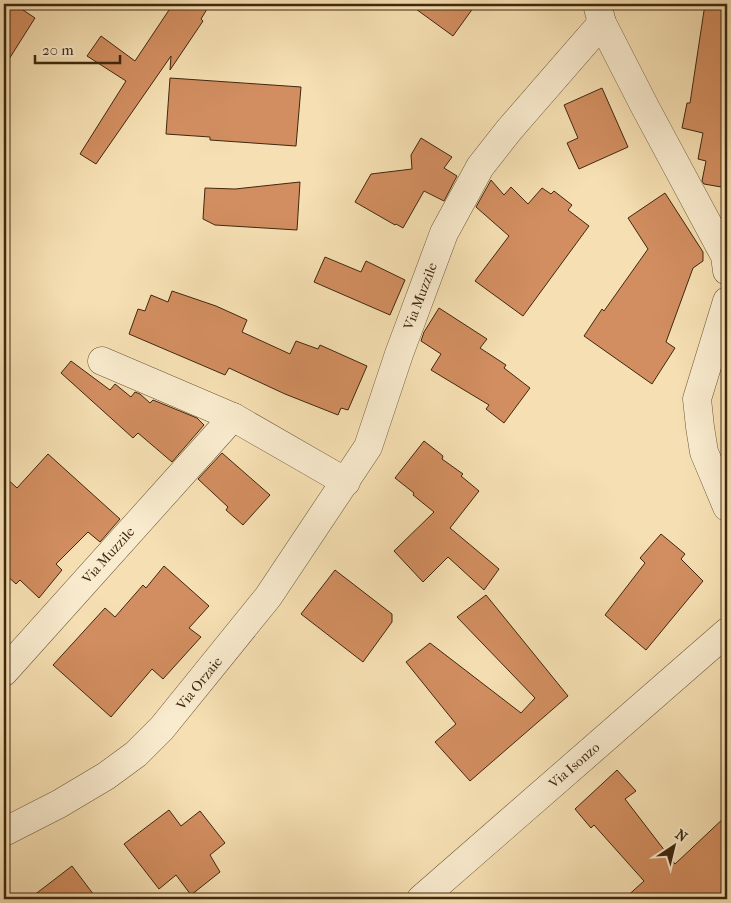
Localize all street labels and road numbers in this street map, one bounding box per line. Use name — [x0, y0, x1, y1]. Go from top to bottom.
street label: Via Muzzile — [400, 260, 441, 333]
street label: Via Muzzile — [78, 523, 138, 588]
street label: Via Orzaie — [172, 653, 226, 714]
street label: Via Isonzo — [545, 739, 603, 793]

